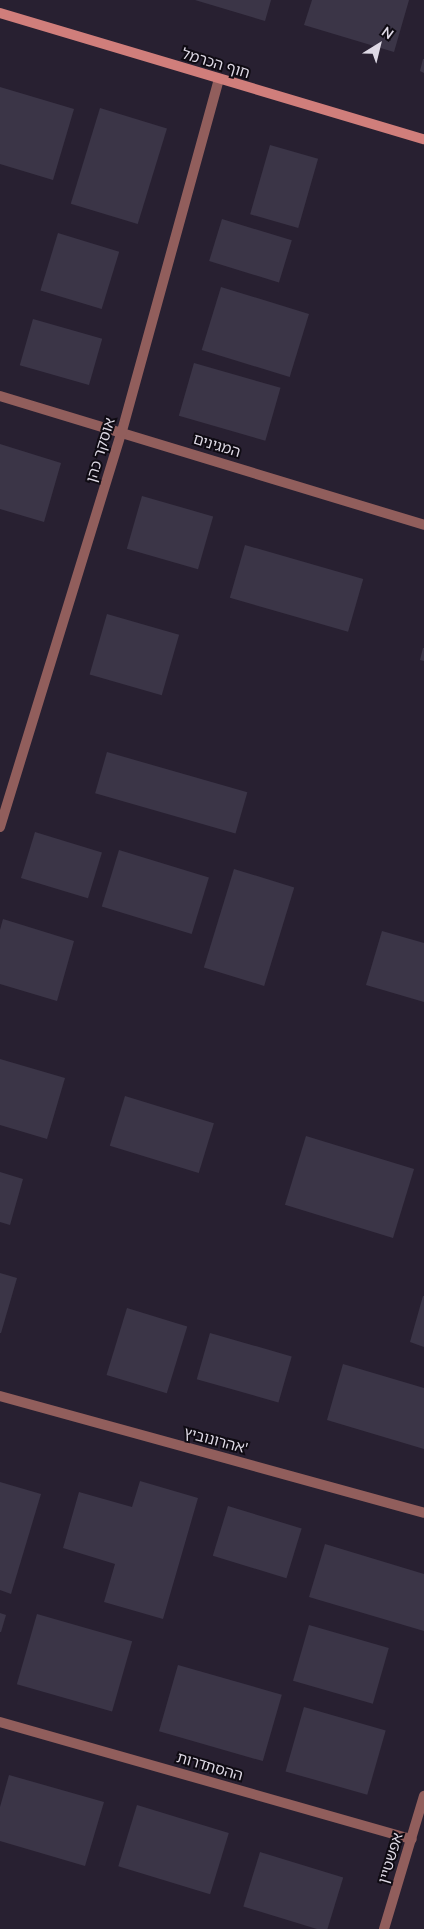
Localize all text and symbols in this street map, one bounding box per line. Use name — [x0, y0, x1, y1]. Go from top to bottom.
north arrow — [354, 20, 404, 70]
text: N — [378, 22, 397, 43]
street label: חוף הכרמל — [180, 44, 252, 82]
street label: אוסקר כהן — [82, 415, 118, 485]
street label: המגינים — [191, 429, 243, 461]
street label: אהרונוביץ' — [182, 1423, 250, 1457]
street label: ההסתדרות — [175, 1748, 245, 1784]
street label: אפשטיין — [374, 1830, 406, 1886]

